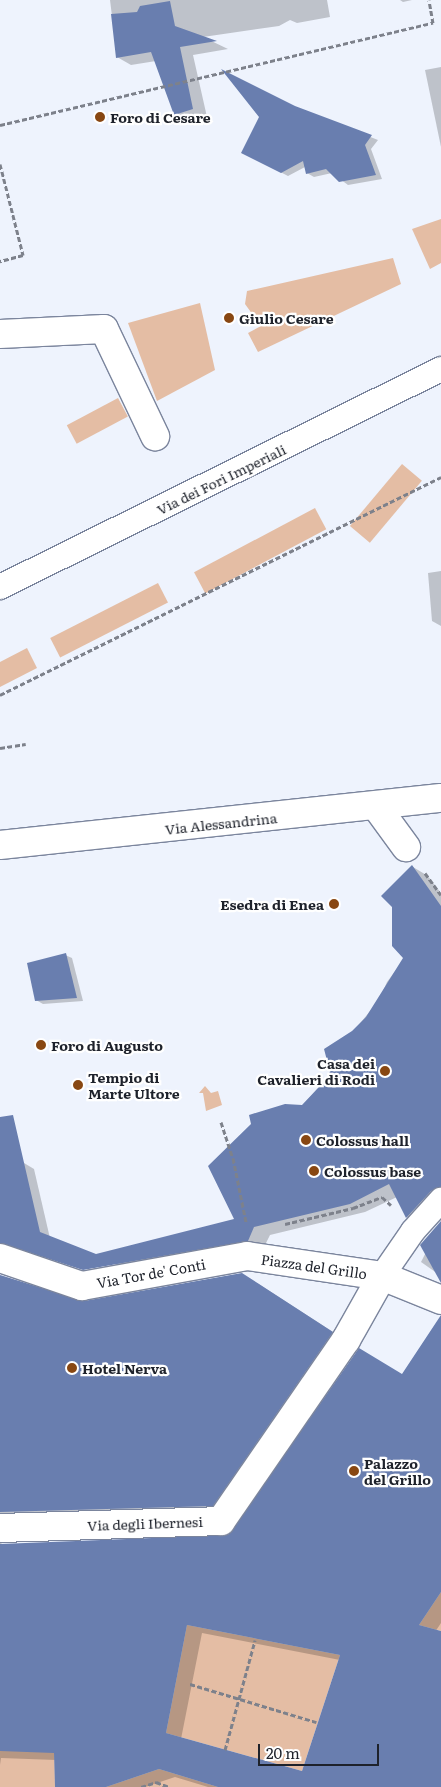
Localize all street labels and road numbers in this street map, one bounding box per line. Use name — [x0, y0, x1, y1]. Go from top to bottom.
street label: Via dei Fori Imperiali — [154, 440, 288, 518]
street label: Via Alessandrina — [164, 809, 278, 837]
street label: Piazza del Grillo — [260, 1250, 368, 1282]
street label: Via Tor de' Conti — [95, 1255, 207, 1291]
street label: Via degli Ibernesi — [87, 1513, 203, 1533]

